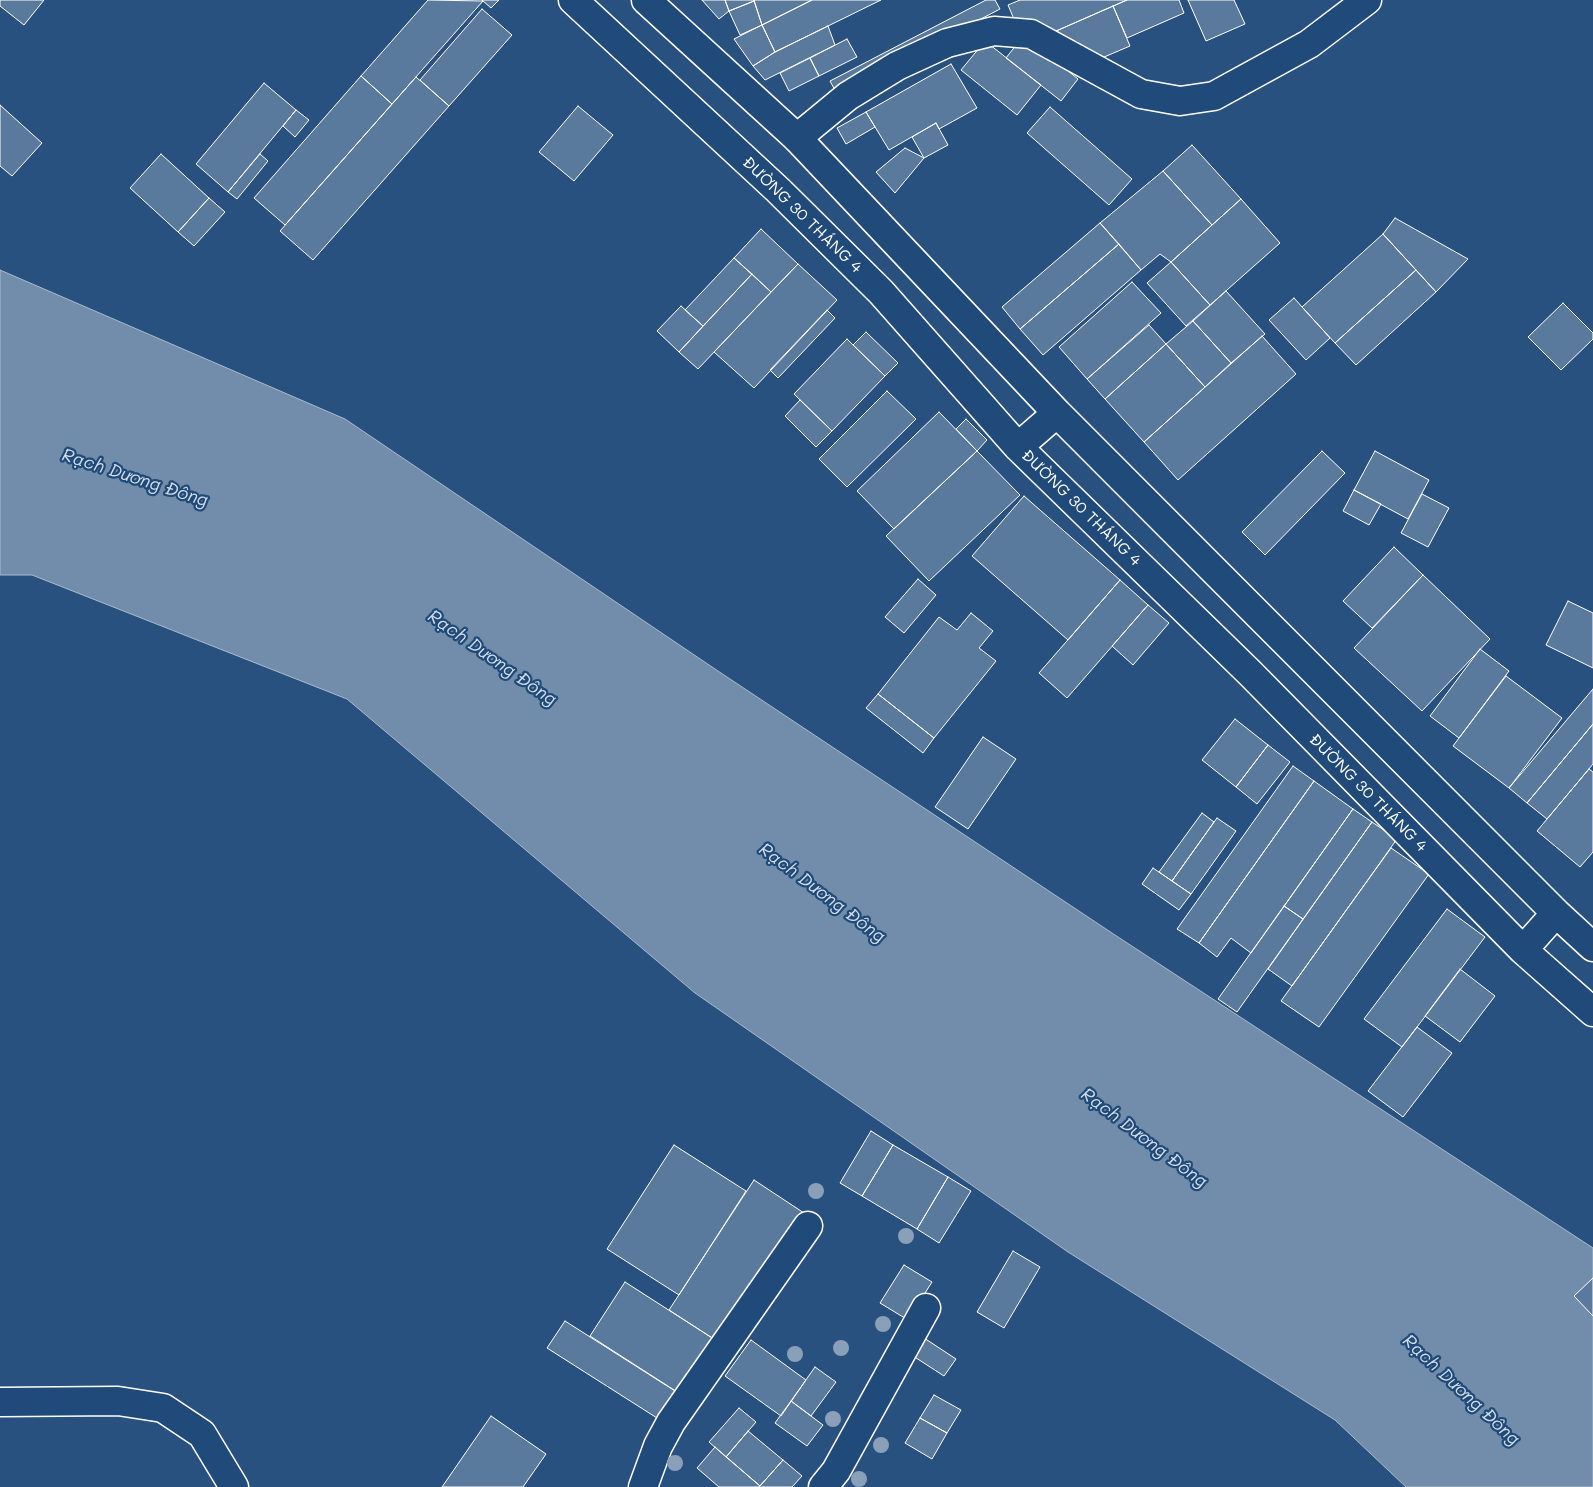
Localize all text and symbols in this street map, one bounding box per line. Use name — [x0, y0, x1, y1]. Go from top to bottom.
street label: ĐƯỜNG 30 THÁNG 4 — [738, 153, 866, 277]
water label: Rạch Dương Đông — [59, 444, 211, 512]
street label: ĐƯỜNG 30 THÁNG 4 — [1017, 446, 1145, 570]
water label: Rạch Dương Đông — [423, 605, 561, 711]
street label: ĐƯỜNG 30 THÁNG 4 — [1305, 730, 1431, 856]
water label: Rạch Dương Đông — [755, 838, 889, 948]
water label: Rạch Dương Đông — [1077, 1083, 1211, 1193]
water label: Rạch Dương Đông — [1398, 1330, 1524, 1450]

